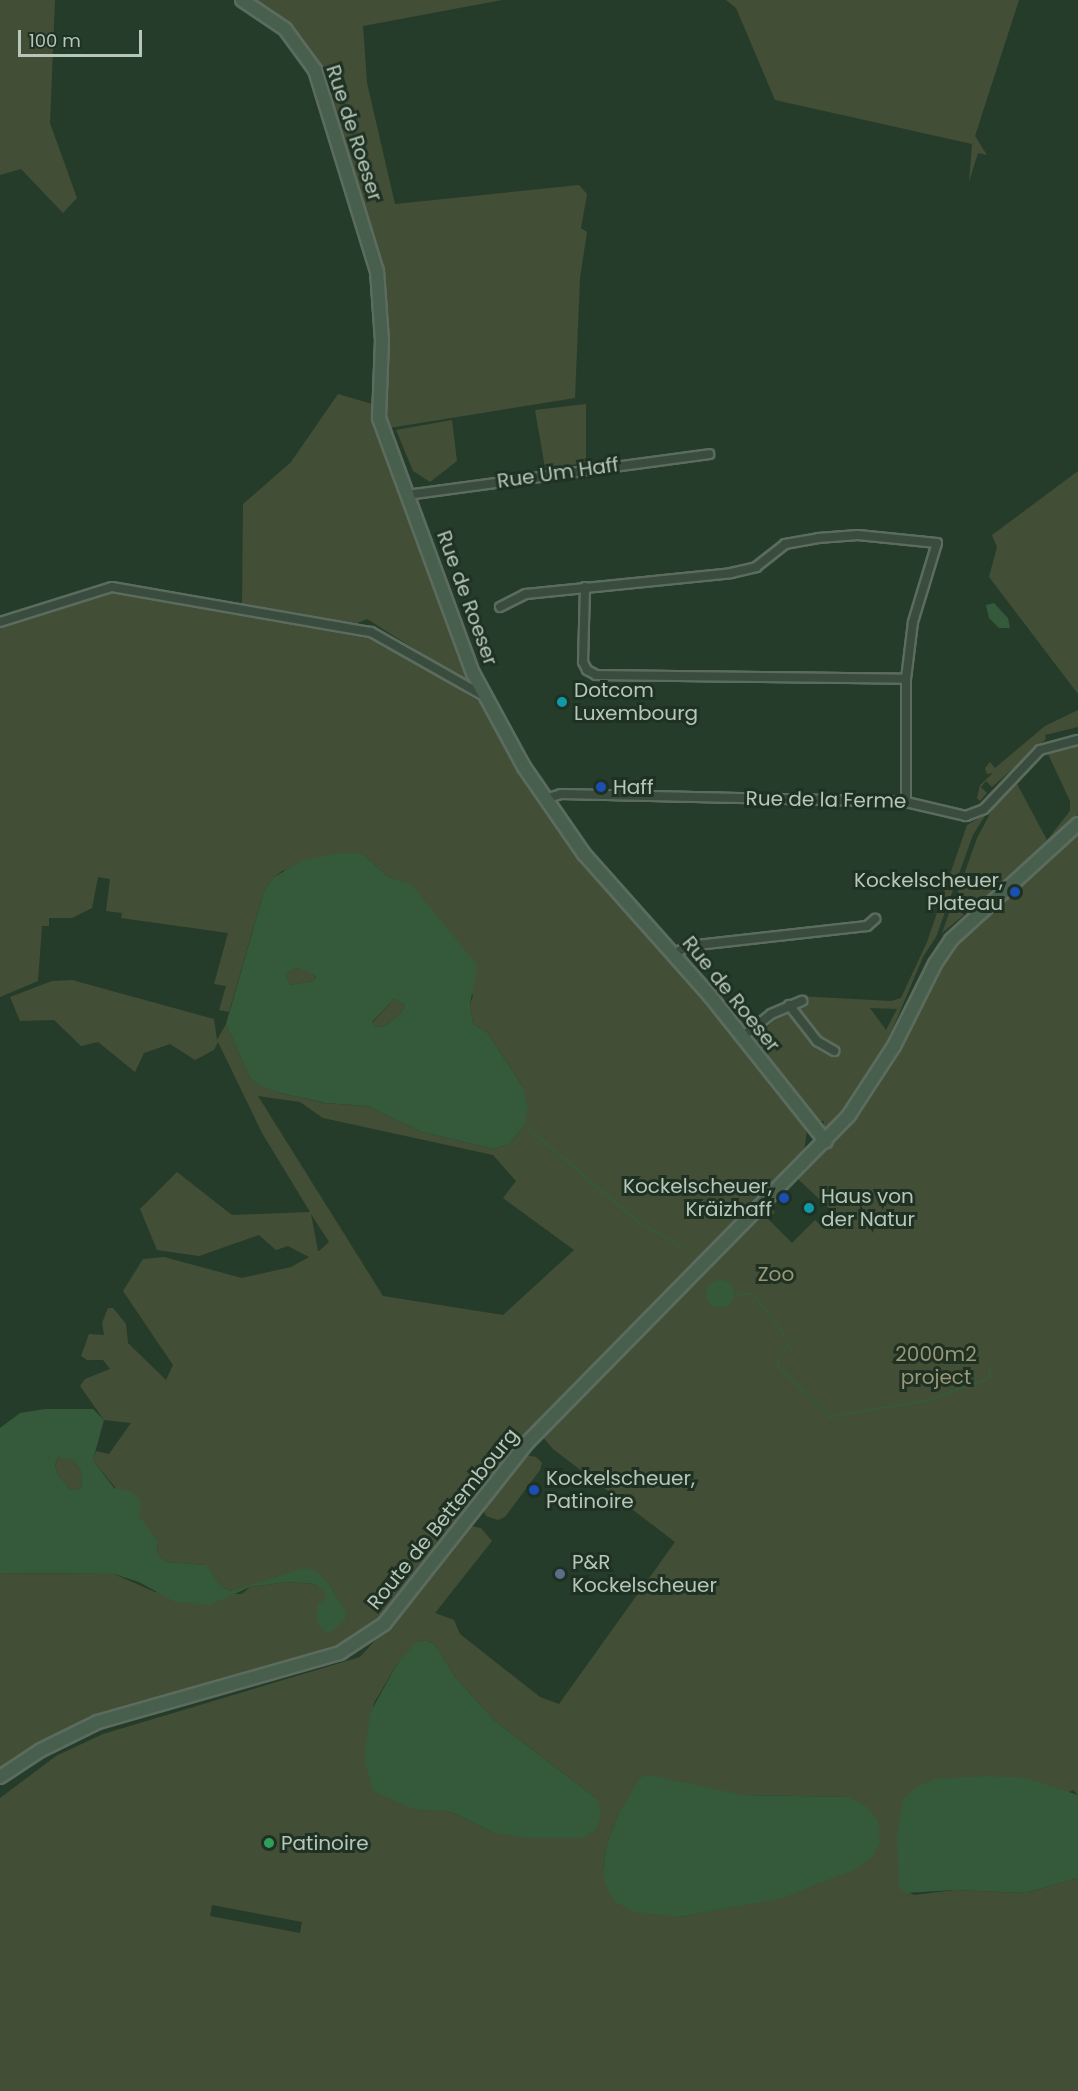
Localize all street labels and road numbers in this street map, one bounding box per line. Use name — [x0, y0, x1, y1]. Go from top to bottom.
street label: Rue de Roeser — [321, 62, 387, 204]
street label: Rue Um Haff — [496, 453, 620, 493]
street label: Rue de Roeser — [432, 527, 502, 669]
street label: Rue de la Ferme — [745, 787, 907, 813]
street label: Rue de Roeser — [677, 931, 785, 1057]
street label: Route de Bettembourg — [362, 1423, 524, 1615]

